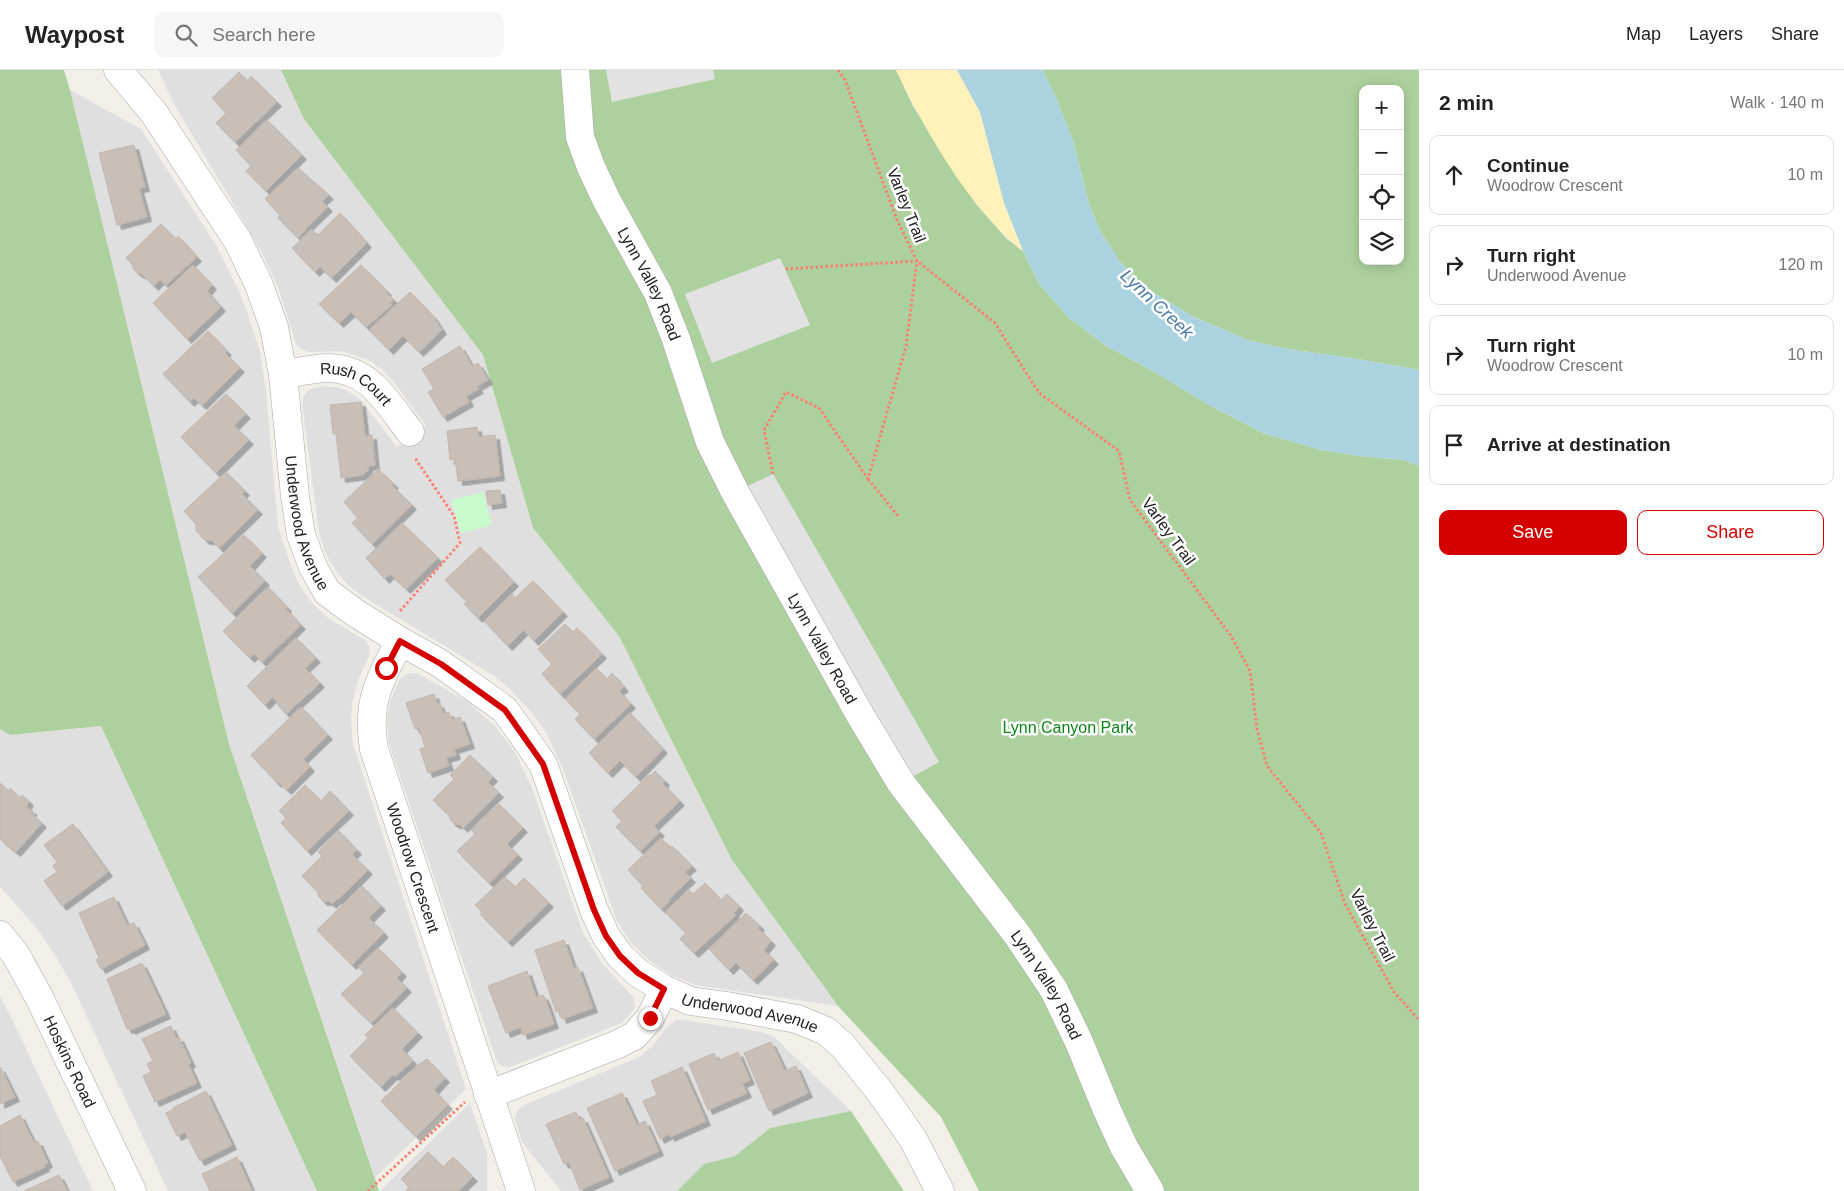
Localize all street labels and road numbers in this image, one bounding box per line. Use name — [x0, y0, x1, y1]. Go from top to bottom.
street label: Varley Trail — [884, 165, 929, 245]
street label: Lynn Valley Road — [614, 225, 684, 343]
street label: Rush Court — [320, 360, 395, 409]
street label: Underwood Avenue — [282, 455, 332, 593]
street label: Varley Trail — [1139, 494, 1199, 568]
street label: Lynn Valley Road — [785, 591, 860, 707]
street label: Woodrow Crescent — [384, 801, 443, 936]
street label: Varley Trail — [1347, 886, 1398, 964]
street label: Lynn Valley Road — [1008, 927, 1084, 1042]
street label: Underwood Avenue — [679, 990, 821, 1036]
street label: Hoskins Road — [40, 1013, 99, 1110]

